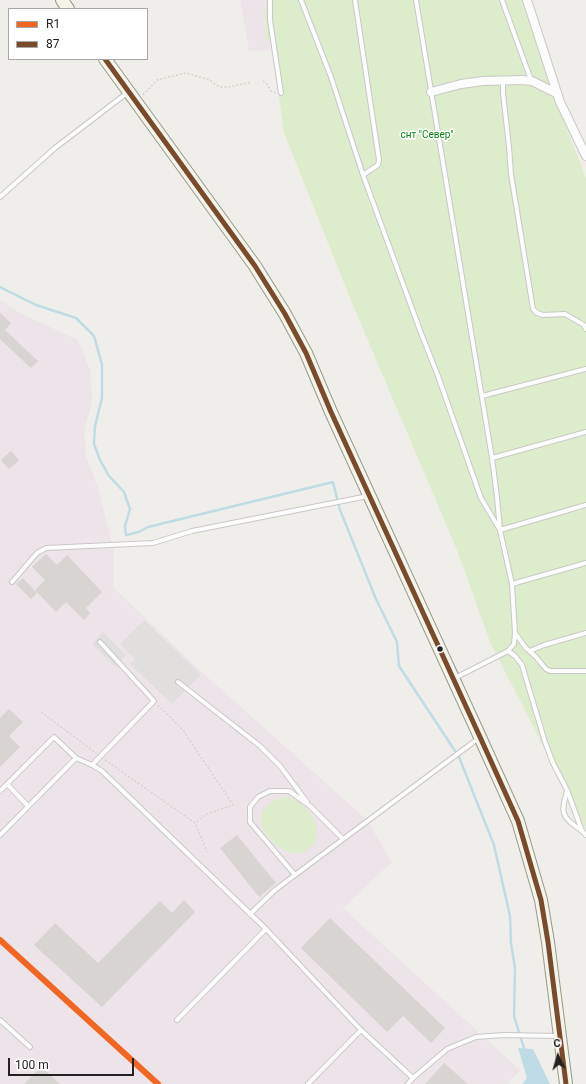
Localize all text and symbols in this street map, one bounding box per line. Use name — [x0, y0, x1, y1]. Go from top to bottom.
legend — [8, 8, 148, 60]
text: R1 — [46, 17, 60, 31]
text: 87 — [46, 37, 60, 51]
park label: снт "Север" — [400, 129, 454, 141]
unlabelled marker — [435, 644, 445, 654]
north arrow — [538, 1036, 578, 1076]
text: С — [553, 1037, 561, 1050]
scale bar — [10, 1050, 136, 1076]
text: 100 m — [15, 1058, 49, 1072]

